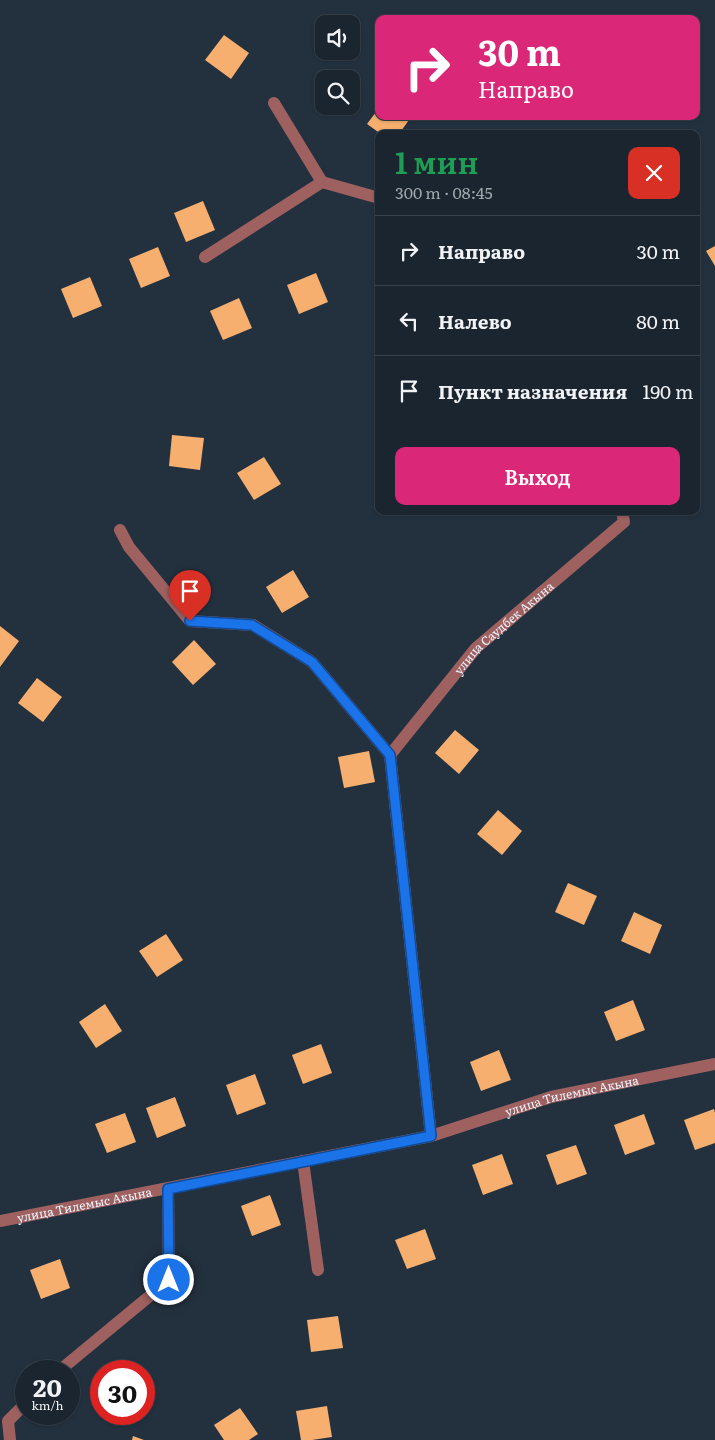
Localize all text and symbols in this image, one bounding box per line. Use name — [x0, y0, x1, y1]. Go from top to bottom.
map controls — [315, 15, 360, 115]
button: sound — [315, 15, 360, 60]
text: 30 m — [478, 25, 561, 77]
icon: right — [395, 35, 460, 100]
button: search — [315, 70, 360, 115]
text: Направо — [478, 72, 574, 105]
text: 1 мин — [395, 139, 478, 183]
button: close — [628, 147, 680, 199]
text: 300 m · 08:45 — [395, 180, 493, 204]
icon: right — [395, 237, 423, 265]
text: Направо — [438, 237, 525, 265]
text: 30 m — [636, 237, 680, 265]
icon: left — [395, 307, 423, 335]
text: Налево — [438, 307, 512, 335]
text: 80 m — [636, 307, 680, 335]
icon: arrive — [395, 377, 423, 405]
text: Пункт назначения — [438, 377, 627, 405]
text: 190 m — [642, 377, 693, 405]
button: Выход — [395, 447, 680, 505]
pin — [169, 570, 211, 621]
icon: arrive — [176, 577, 204, 605]
street label: улица Саудбек Акына — [449, 577, 558, 678]
street label: улица Тилемыс Акына — [503, 1070, 641, 1120]
street label: улица Тилемыс Акына — [15, 1182, 154, 1226]
position arrow — [142, 1253, 194, 1305]
speed limit sign: 30 — [90, 1360, 155, 1425]
text: 20 — [33, 1368, 62, 1405]
text: km/h — [32, 1396, 63, 1414]

